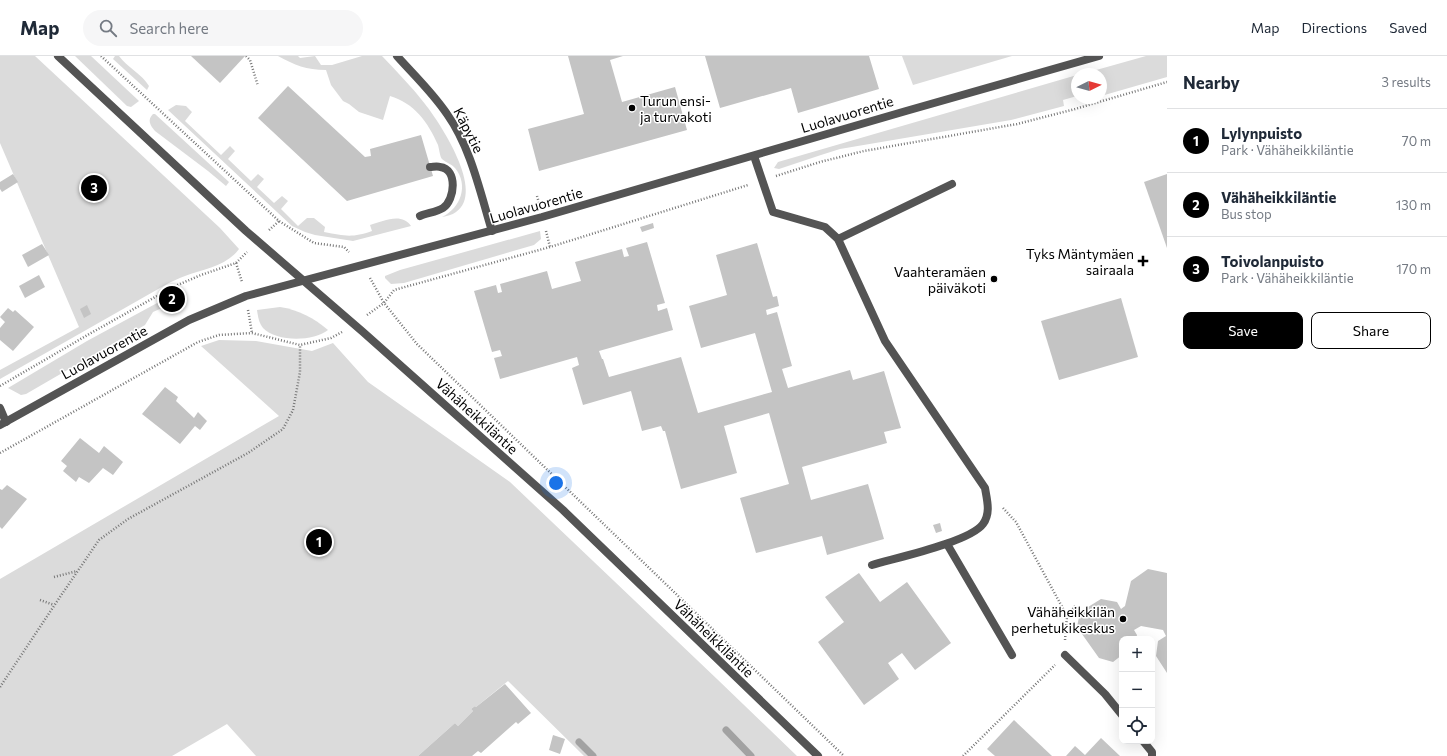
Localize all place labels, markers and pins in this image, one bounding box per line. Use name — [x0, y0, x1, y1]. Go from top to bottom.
place label: Turun ensi- ja turvakoti — [640, 92, 712, 125]
marker: Turun ensi- ja turvakoti — [627, 103, 637, 113]
pin: 3 — [81, 173, 107, 203]
place label: Tyks Mäntymäen sairaala — [1026, 245, 1134, 278]
marker: Tyks Mäntymäen sairaala — [1137, 255, 1149, 267]
place label: Vaahteramäen päiväkoti — [894, 263, 986, 296]
marker: Vaahteramäen päiväkoti — [989, 274, 999, 284]
pin: 2 — [159, 284, 185, 314]
pin: 1 — [306, 527, 332, 557]
place label: Vähäheikkilän perhetukikeskus — [1011, 603, 1115, 636]
marker: Vähäheikkilän perhetukikeskus — [1118, 614, 1128, 624]

